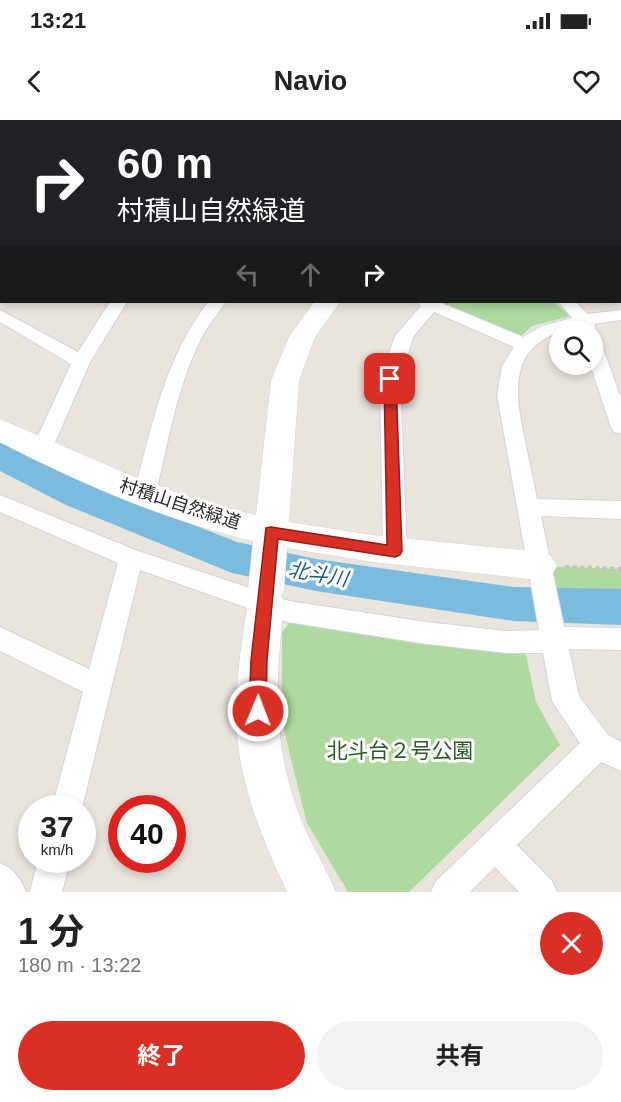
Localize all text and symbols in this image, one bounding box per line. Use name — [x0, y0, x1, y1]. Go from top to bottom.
text: 13:21 — [30, 8, 86, 33]
icon: back — [18, 65, 51, 98]
icon: heart — [570, 65, 603, 98]
text: Navio — [274, 66, 347, 96]
text: 60 m — [117, 140, 213, 187]
icon: right — [18, 144, 96, 222]
text: 村積山自然緑道 — [117, 196, 306, 226]
icon: left — [231, 258, 264, 291]
icon: ahead — [294, 258, 327, 291]
icon: right — [357, 258, 390, 291]
map controls — [549, 321, 603, 375]
button: search — [549, 321, 603, 375]
pin — [364, 353, 415, 404]
icon: arrive — [373, 362, 406, 395]
street label: 村積山自然緑道 — [117, 475, 243, 533]
water label: 北斗川 — [287, 558, 351, 590]
position arrow — [226, 679, 290, 743]
park label: 北斗台２号公園 — [327, 739, 474, 762]
speed limit sign: 40 — [108, 795, 186, 873]
text: 37 — [40, 810, 74, 843]
text: km/h — [41, 841, 73, 858]
text: 1 分 — [18, 911, 84, 952]
button: close — [540, 912, 603, 975]
text: 180 m · 13:22 — [18, 954, 141, 976]
button: 終了 — [18, 1021, 305, 1090]
button: 共有 — [317, 1021, 603, 1090]

